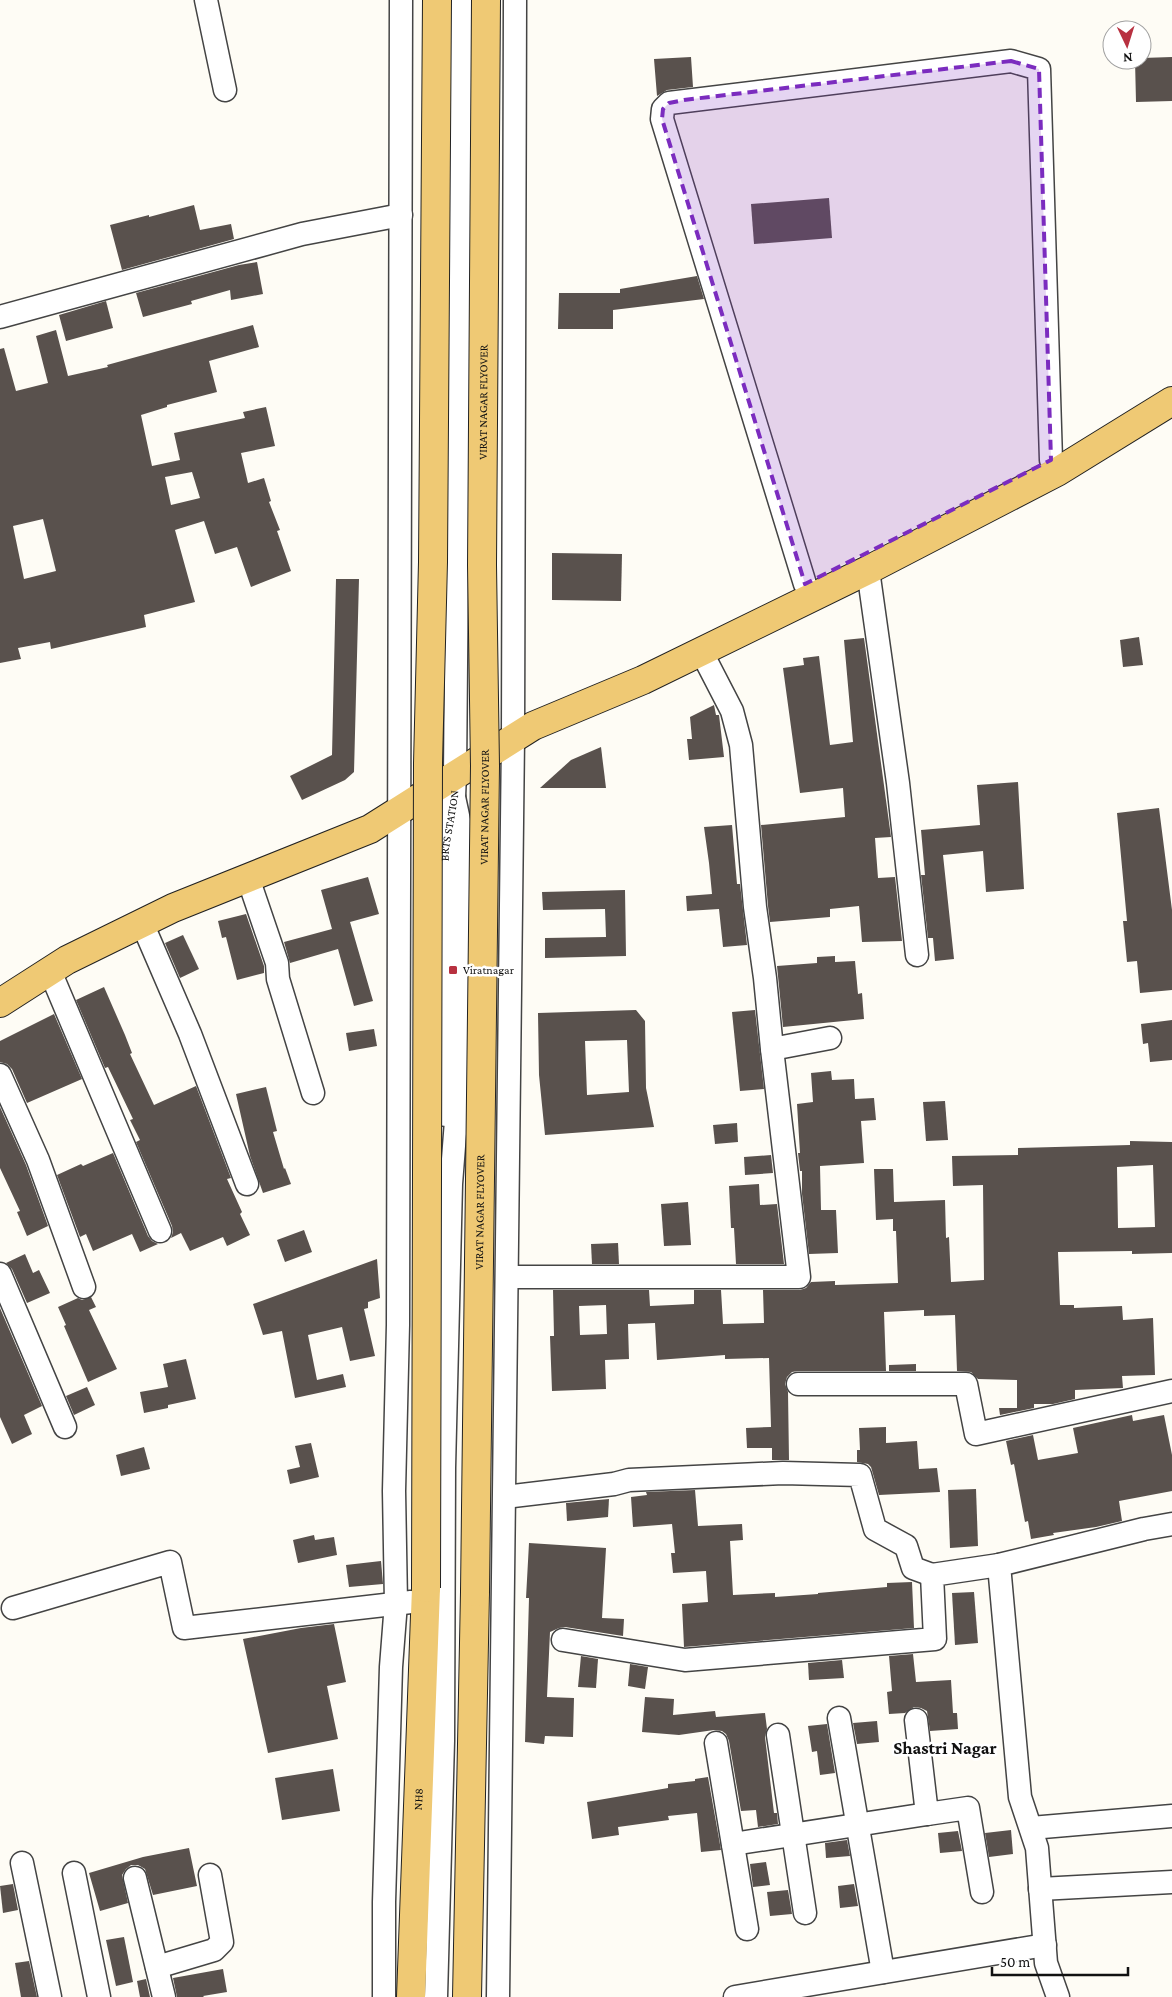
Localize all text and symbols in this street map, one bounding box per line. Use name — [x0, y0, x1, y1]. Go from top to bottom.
north arrow — [1102, 20, 1152, 70]
text: N — [1122, 50, 1133, 66]
street label: VIRAT NAGAR FLYOVER — [476, 344, 491, 460]
street label: VIRAT NAGAR FLYOVER — [477, 749, 492, 865]
street label: BRTS STATION — [438, 790, 461, 861]
place label: Viratnagar — [463, 963, 515, 977]
marker: Viratnagar — [447, 964, 459, 976]
street label: VIRAT NAGAR FLYOVER — [472, 1154, 487, 1270]
district label: Shastri Nagar — [893, 1738, 997, 1758]
street label: NH8 — [411, 1788, 426, 1811]
scale bar — [992, 1944, 1128, 1976]
text: 50 m — [1000, 1954, 1030, 1970]

